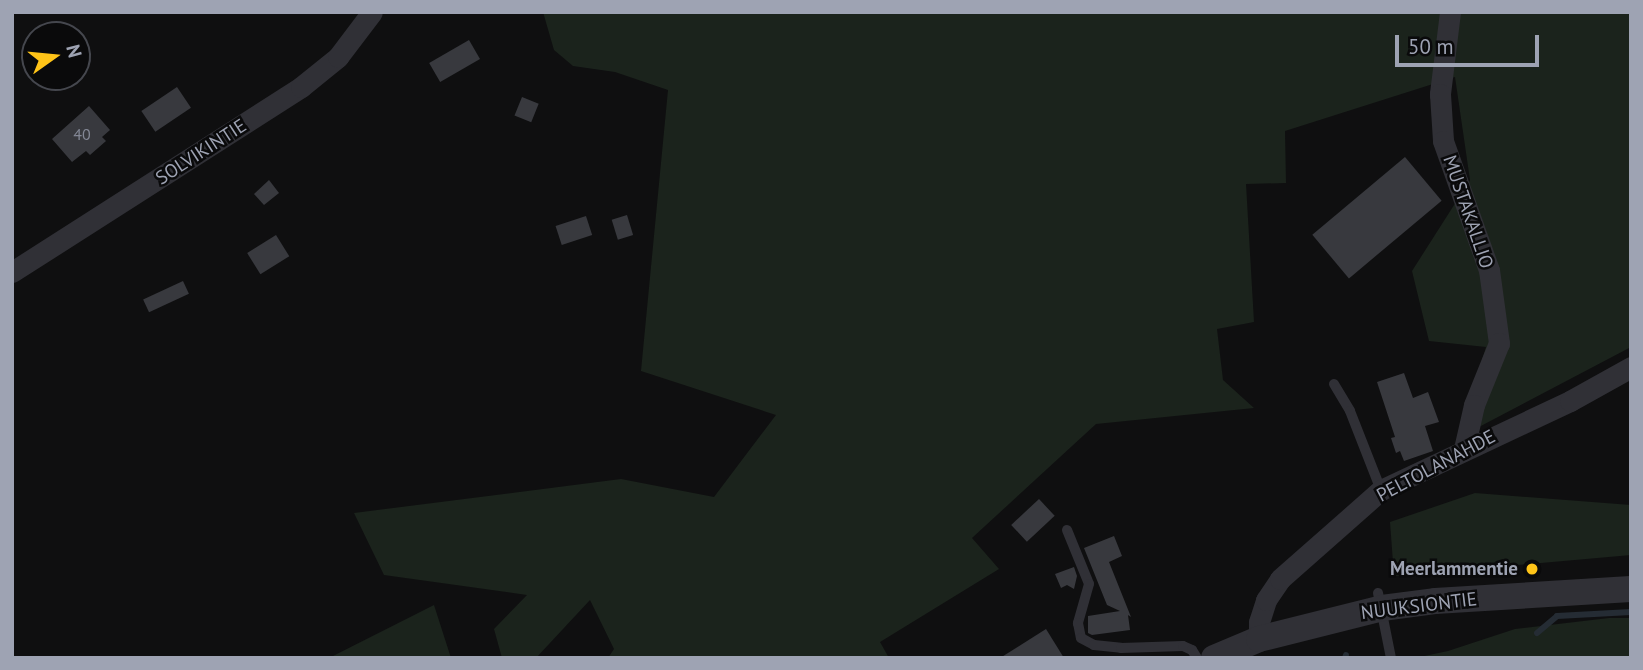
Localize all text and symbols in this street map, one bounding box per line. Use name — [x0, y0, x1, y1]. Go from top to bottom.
north arrow — [21, 21, 91, 91]
scale bar — [1398, 21, 1542, 65]
text: 50 m — [1408, 33, 1454, 60]
text: N — [61, 42, 88, 60]
street label: SOLVIKINTIE — [151, 114, 251, 190]
house number: 40 — [73, 124, 91, 144]
street label: MUSTAKALLIO — [1438, 152, 1498, 272]
street label: PELTOLANAHDE — [1373, 425, 1499, 507]
place label: Meerlammentie — [1390, 558, 1518, 580]
marker: Meerlammentie — [1524, 561, 1540, 577]
street label: NUUKSIONTIE — [1360, 588, 1478, 624]

